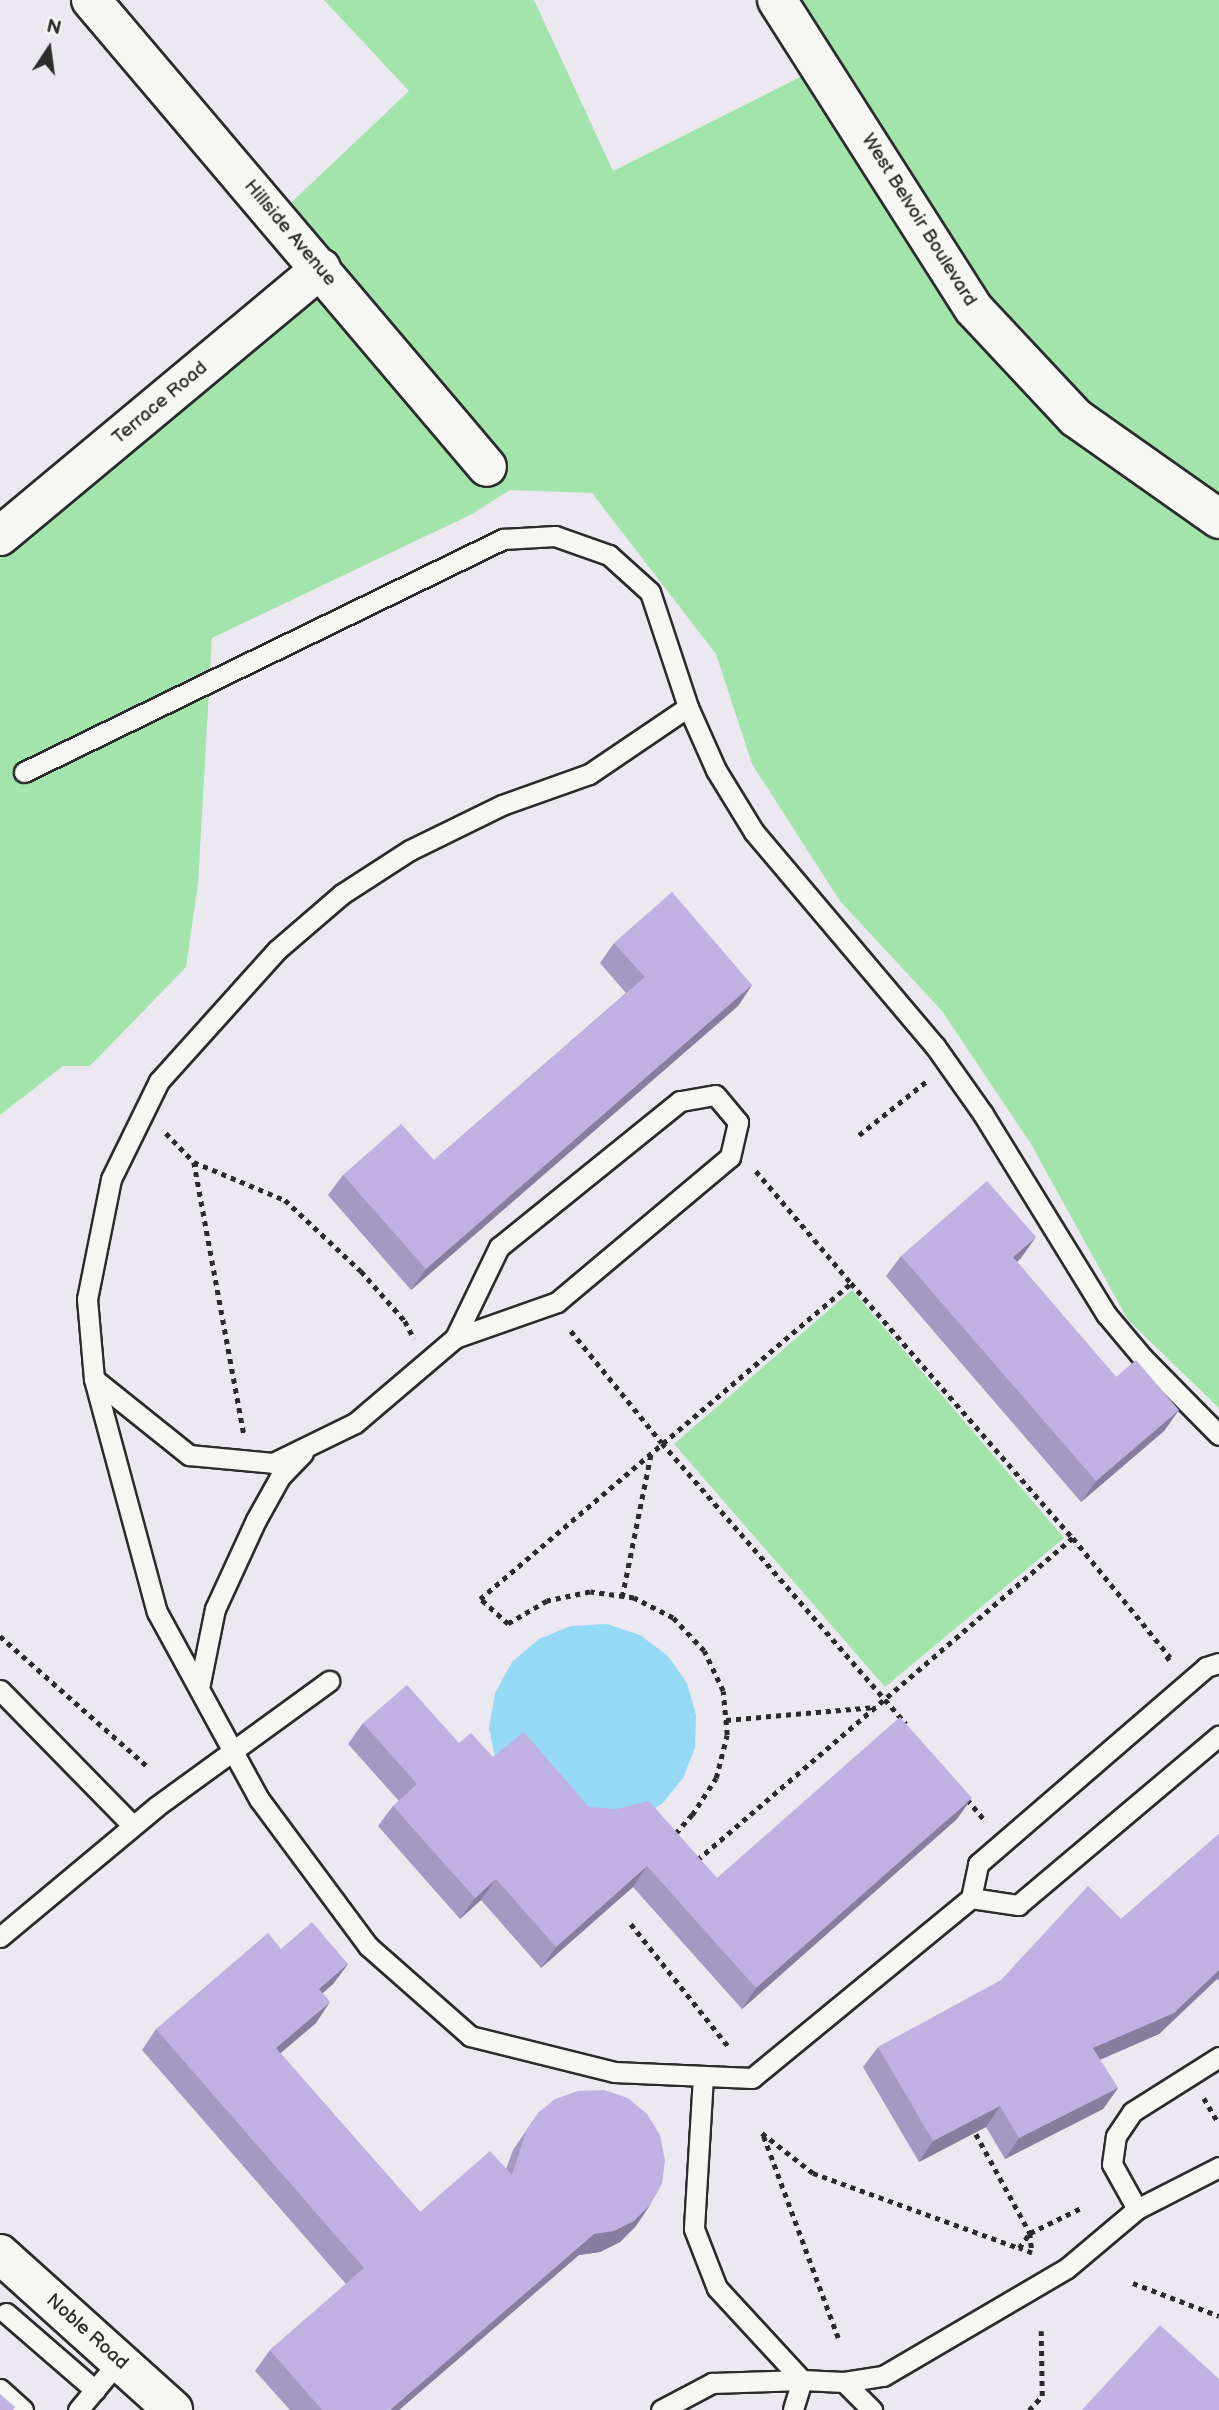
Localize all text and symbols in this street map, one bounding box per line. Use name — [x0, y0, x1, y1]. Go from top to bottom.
north arrow — [14, 14, 84, 84]
text: N — [44, 15, 63, 41]
street label: West Belvoir Boulevard — [857, 130, 981, 310]
street label: Hillside Avenue — [239, 175, 341, 291]
street label: Terrace Road — [108, 357, 212, 449]
street label: Noble Road — [41, 2289, 133, 2375]

